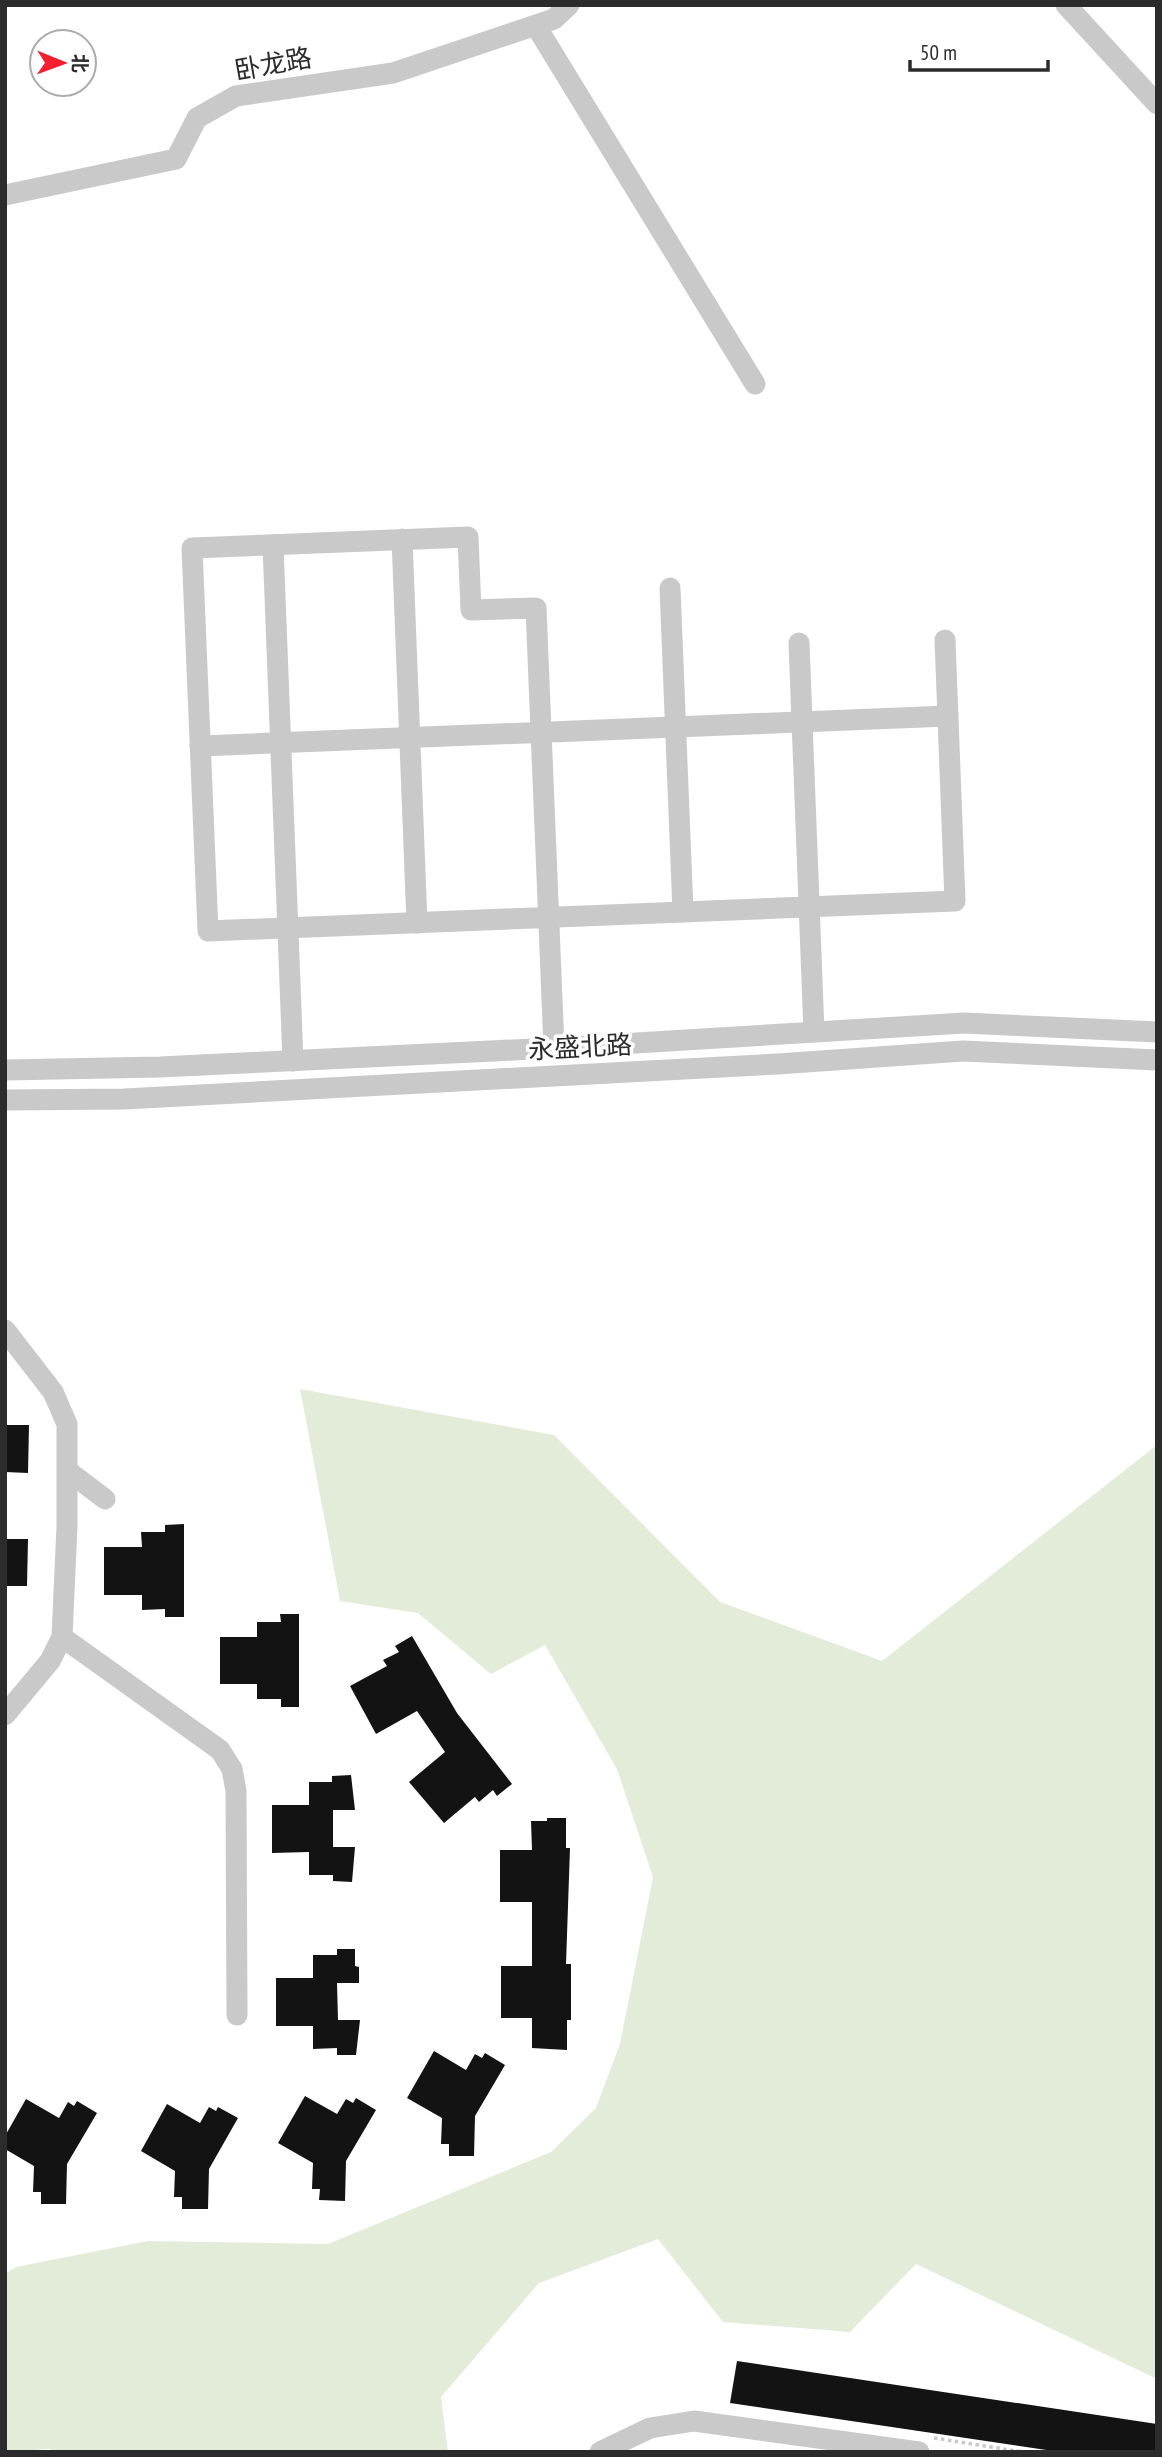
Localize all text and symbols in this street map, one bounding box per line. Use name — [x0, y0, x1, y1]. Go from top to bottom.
north arrow — [28, 28, 98, 98]
scale bar — [910, 28, 1048, 72]
text: 50 m — [920, 39, 957, 66]
street label: 卧龙路 — [232, 40, 314, 87]
text: 北 — [68, 54, 92, 73]
street label: 永盛北路 — [527, 1027, 633, 1066]

